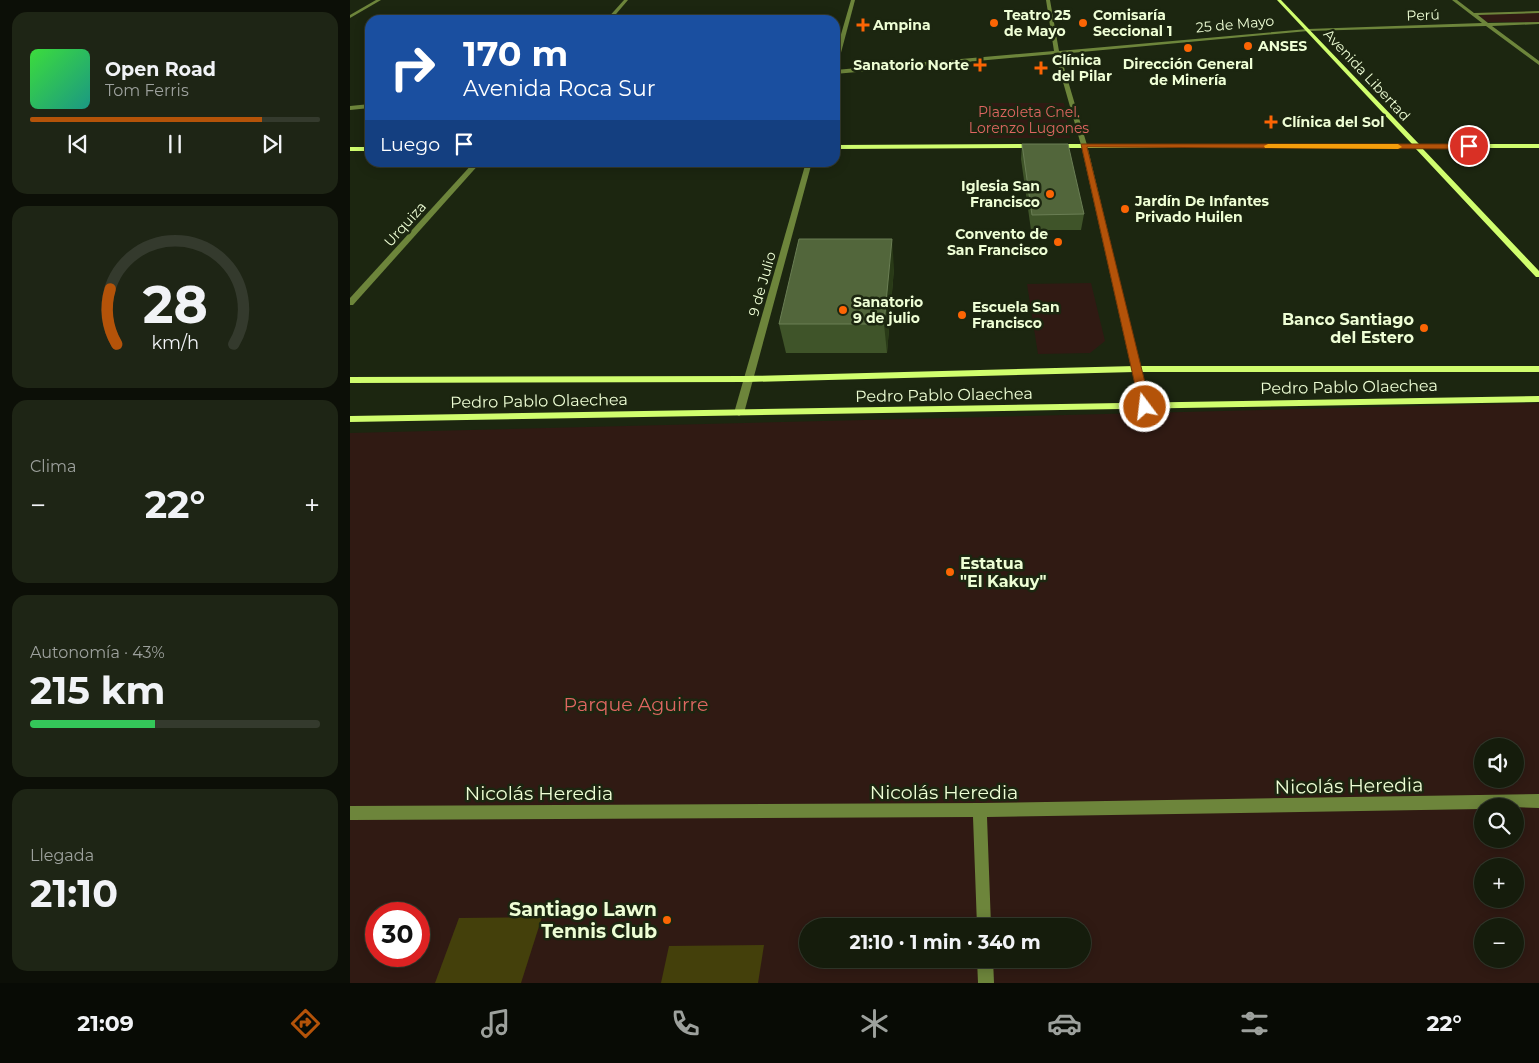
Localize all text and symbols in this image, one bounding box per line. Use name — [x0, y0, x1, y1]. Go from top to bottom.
street label: Perú — [1406, 5, 1440, 25]
place label: Teatro 25 de Mayo — [1004, 6, 1071, 40]
place label: Comisaría Seccional 1 — [1093, 6, 1173, 40]
street label: 25 de Mayo — [1195, 12, 1275, 36]
place label: Ampina — [872, 16, 931, 34]
marker: Teatro 25 de Mayo — [988, 17, 1000, 29]
marker: Comisaría Seccional 1 — [1077, 17, 1089, 29]
marker: Ampina — [857, 19, 869, 31]
street label: Avenida Libertad — [1320, 25, 1414, 125]
text: 170 m — [463, 32, 568, 75]
icon: right — [380, 35, 445, 100]
place label: ANSES — [1257, 37, 1307, 55]
marker: ANSES — [1242, 40, 1254, 52]
marker: Dirección General de Minería — [1182, 42, 1194, 54]
place label: Clínica del Pilar — [1052, 51, 1112, 85]
place label: Dirección General de Minería — [1123, 55, 1253, 89]
place label: Sanatorio Norte — [853, 56, 969, 74]
text: Open Road — [105, 58, 216, 81]
marker: Sanatorio Norte — [973, 58, 987, 72]
marker: Clínica del Pilar — [1034, 61, 1048, 75]
text: Avenida Roca Sur — [463, 75, 656, 102]
text: Tom Ferris — [105, 81, 189, 100]
park label: Plazoleta Cnel. Lorenzo Lugones — [969, 103, 1089, 137]
place label: Clínica del Sol — [1282, 113, 1384, 131]
marker: Clínica del Sol — [1264, 115, 1278, 129]
pin — [1448, 125, 1490, 167]
icon: previous — [64, 130, 92, 158]
icon: pause — [161, 130, 189, 158]
icon: next — [258, 130, 286, 158]
icon: arrive — [450, 130, 478, 158]
icon: arrive — [1455, 132, 1483, 160]
text: Luego — [380, 133, 440, 156]
place label: Iglesia San Francisco — [961, 177, 1040, 211]
marker: Iglesia San Francisco — [1044, 188, 1056, 200]
place label: Jardín De Infantes Privado Huilen — [1134, 192, 1270, 226]
street label: Urquiza — [380, 198, 430, 250]
marker: Jardín De Infantes Privado Huilen — [1119, 203, 1131, 215]
place label: Convento de San Francisco — [947, 225, 1048, 259]
marker: Convento de San Francisco — [1052, 236, 1064, 248]
street label: 9 de Julio — [744, 249, 780, 318]
text: 28 — [142, 273, 208, 336]
place label: Sanatorio 9 de julio — [853, 293, 923, 327]
place label: Escuela San Francisco — [972, 298, 1060, 332]
marker: Sanatorio 9 de julio — [837, 304, 849, 316]
marker: Escuela San Francisco — [956, 309, 968, 321]
place label: Banco Santiago del Estero — [1282, 310, 1414, 347]
marker: Banco Santiago del Estero — [1418, 322, 1430, 334]
text: km/h — [151, 332, 199, 353]
street label: Pedro Pablo Olaechea — [1260, 376, 1438, 398]
position arrow — [1118, 380, 1170, 432]
street label: Pedro Pablo Olaechea — [855, 384, 1033, 406]
street label: Pedro Pablo Olaechea — [450, 390, 628, 412]
text: Clima — [30, 457, 76, 476]
text: 22° — [145, 481, 205, 528]
text: − — [30, 488, 46, 522]
text: + — [304, 488, 320, 522]
place label: Estatua "El Kakuy" — [960, 554, 1046, 591]
marker: Estatua "El Kakuy" — [944, 566, 956, 578]
text: Autonomía · 43% — [30, 643, 165, 662]
text: 215 km — [30, 667, 165, 714]
park label: Parque Aguirre — [564, 693, 708, 716]
map controls — [1474, 738, 1524, 968]
button: sound — [1474, 738, 1524, 788]
street label: Nicolás Heredia — [1275, 773, 1423, 799]
street label: Nicolás Heredia — [870, 781, 1018, 804]
street label: Nicolás Heredia — [465, 782, 613, 805]
button: search — [1474, 798, 1524, 848]
text: Llegada — [30, 846, 94, 865]
button: + — [1474, 858, 1524, 908]
text: 21:10 — [30, 870, 118, 917]
place label: Santiago Lawn Tennis Club — [509, 898, 657, 943]
speed limit sign: 30 — [365, 902, 430, 967]
marker: Santiago Lawn Tennis Club — [661, 914, 673, 926]
button: − — [1474, 918, 1524, 968]
text: 21:10 · 1 min · 340 m — [849, 931, 1041, 954]
icon: directions — [288, 1006, 323, 1041]
icon: music — [478, 1006, 513, 1041]
icon: phone — [668, 1006, 703, 1041]
icon: climate — [857, 1006, 892, 1041]
icon: car — [1047, 1006, 1082, 1041]
icon: filters — [1237, 1006, 1272, 1041]
text: 21:09 — [77, 1010, 134, 1037]
text: 22° — [1426, 1010, 1462, 1037]

